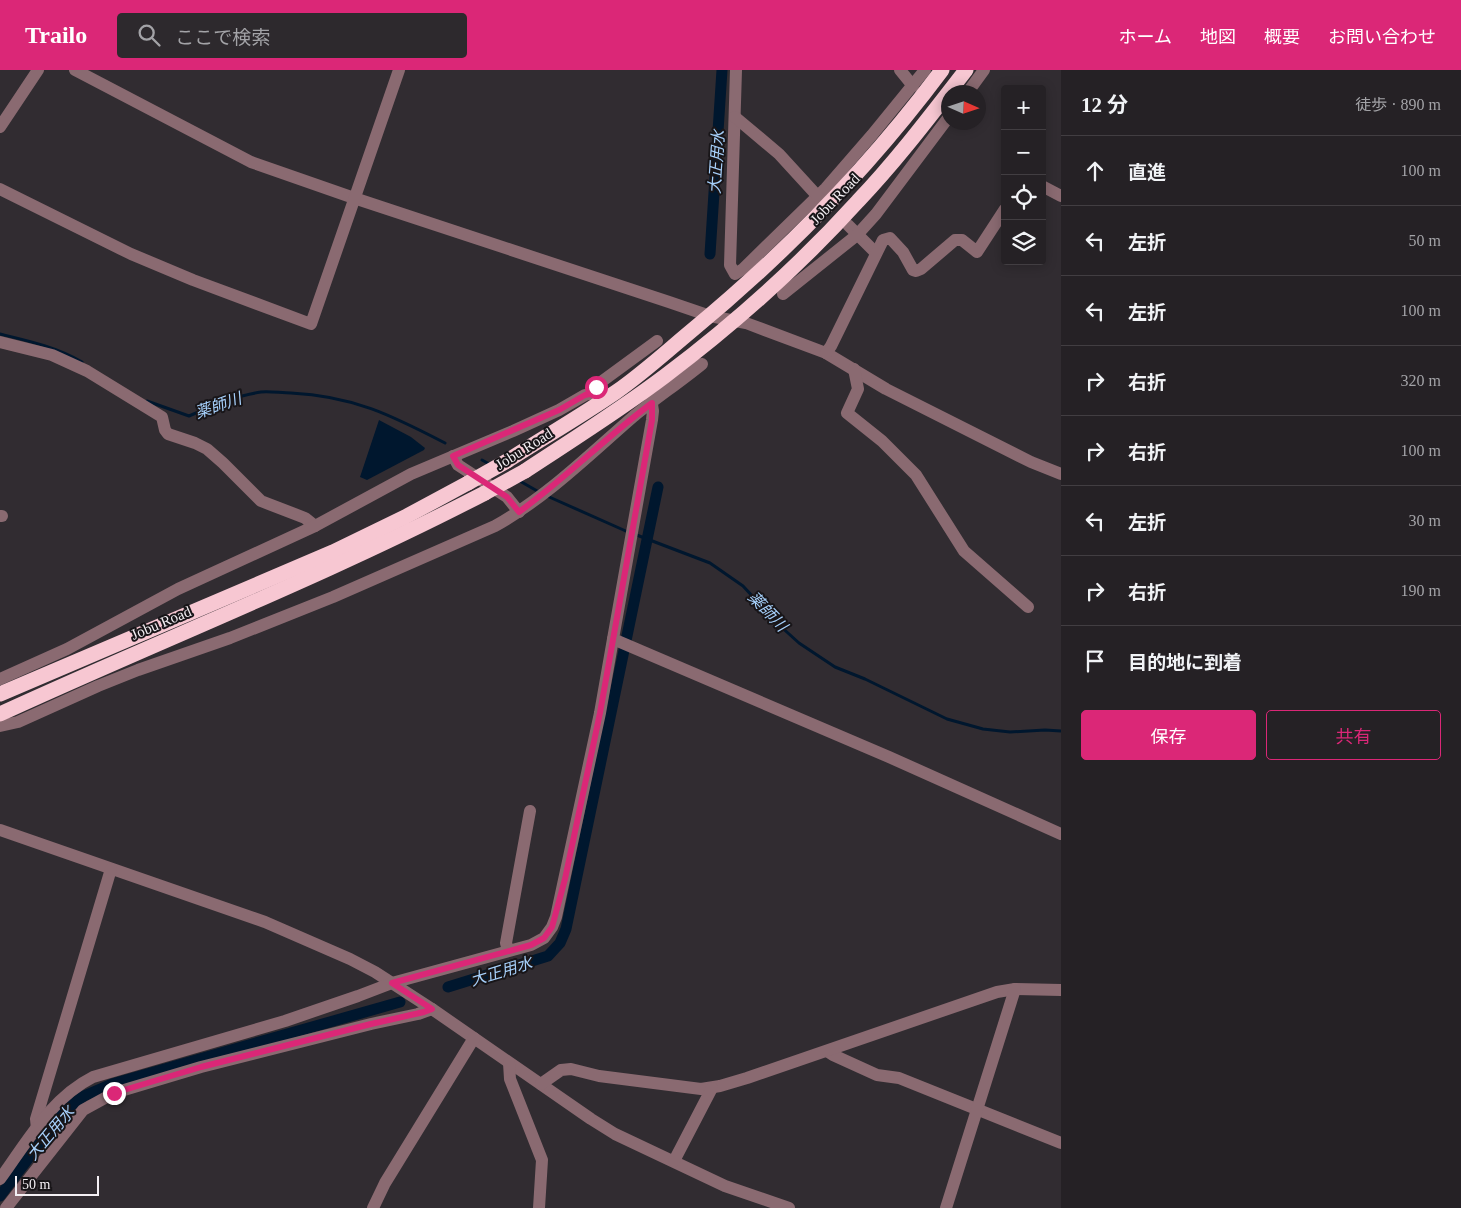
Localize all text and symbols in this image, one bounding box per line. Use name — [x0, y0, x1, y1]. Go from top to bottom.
search box — [117, 13, 467, 58]
icon: search — [135, 21, 163, 49]
text: Trailo — [25, 22, 87, 48]
text: ここで検索 — [175, 27, 270, 48]
text: ホーム — [1119, 27, 1172, 47]
text: 地図 — [1200, 27, 1236, 47]
text: 概要 — [1264, 27, 1300, 47]
text: お問い合わせ — [1328, 27, 1436, 47]
north arrow — [941, 85, 986, 130]
map controls — [1001, 85, 1046, 265]
button: + — [1001, 85, 1046, 130]
text: 12 分 — [1081, 93, 1128, 117]
text: 徒歩 · 890 m — [1355, 96, 1441, 113]
water label: 大正用水 — [706, 128, 727, 195]
button: − — [1001, 130, 1046, 175]
icon: ahead — [1081, 157, 1109, 185]
text: 直進 — [1128, 162, 1166, 183]
text: 100 m — [1401, 162, 1441, 179]
street label: Jobu Road — [807, 170, 863, 227]
button: locate — [1001, 175, 1046, 220]
button: layers — [1001, 220, 1046, 265]
icon: left — [1081, 227, 1109, 255]
text: 左折 — [1128, 232, 1166, 253]
text: 50 m — [1409, 232, 1441, 249]
icon: left — [1081, 297, 1109, 325]
text: 左折 — [1128, 302, 1166, 323]
text: 100 m — [1401, 302, 1441, 319]
icon: right — [1081, 367, 1109, 395]
text: 右折 — [1128, 372, 1166, 393]
text: 320 m — [1401, 372, 1441, 389]
route start — [585, 376, 608, 399]
water label: 薬師川 — [193, 389, 246, 421]
street label: Jobu Road — [493, 425, 556, 473]
icon: right — [1081, 437, 1109, 465]
text: 右折 — [1128, 442, 1166, 463]
text: 100 m — [1401, 442, 1441, 459]
icon: left — [1081, 507, 1109, 535]
text: 左折 — [1128, 512, 1166, 533]
text: 30 m — [1409, 512, 1441, 529]
icon: right — [1081, 577, 1109, 605]
text: 右折 — [1128, 582, 1166, 603]
text: 190 m — [1401, 582, 1441, 599]
water label: 薬師川 — [745, 588, 792, 636]
street label: Jobu Road — [129, 603, 194, 643]
icon: arrive — [1081, 647, 1109, 675]
text: 目的地に到着 — [1128, 652, 1242, 673]
button: 保存 — [1081, 710, 1256, 760]
button: 共有 — [1266, 710, 1441, 760]
water label: 大正用水 — [468, 953, 536, 989]
route end — [103, 1082, 126, 1105]
water label: 大正用水 — [23, 1102, 79, 1163]
scale bar — [15, 1173, 99, 1196]
text: 50 m — [22, 1177, 50, 1192]

